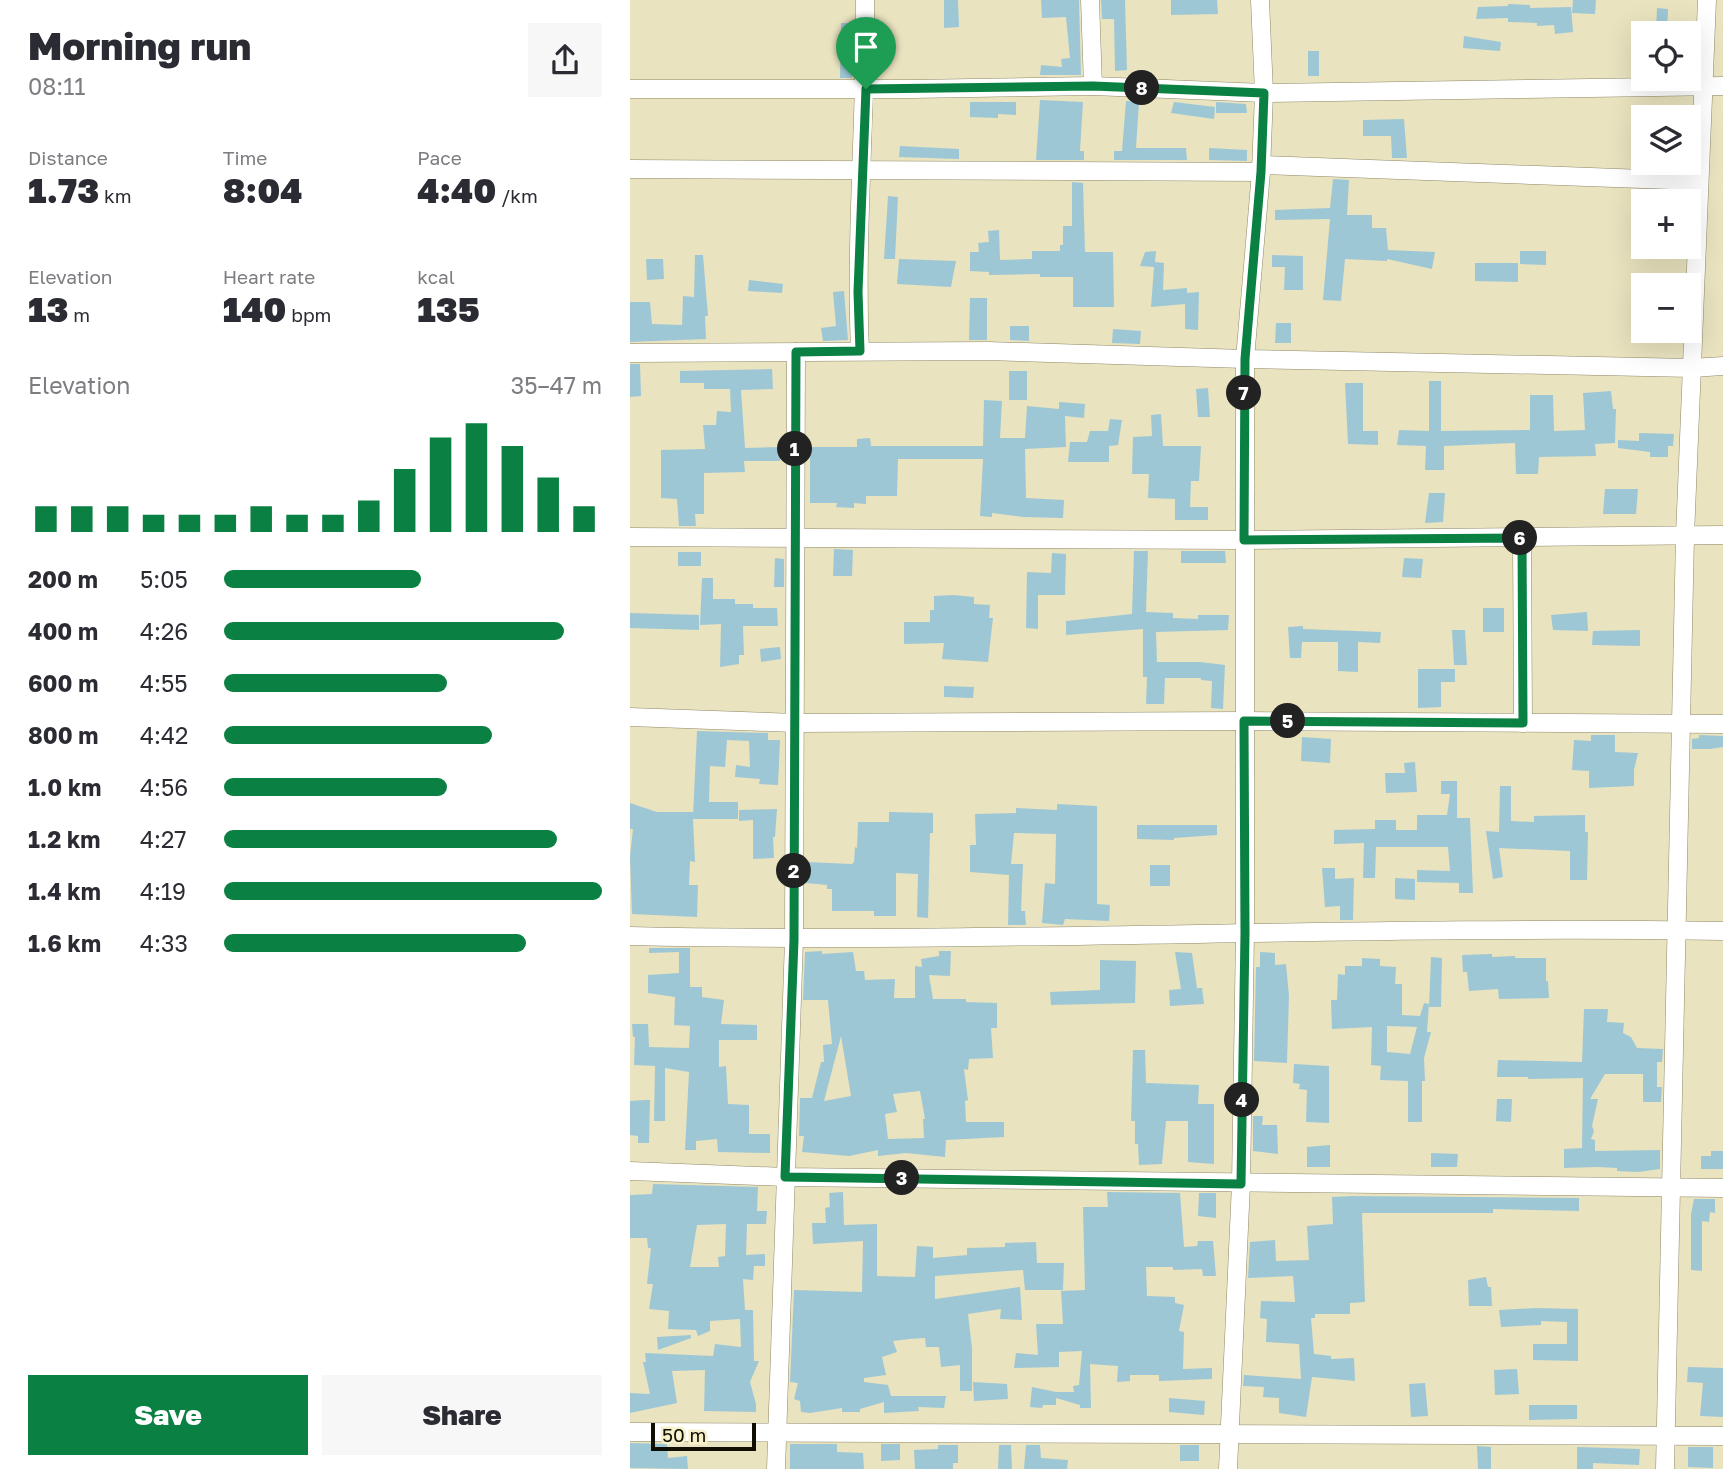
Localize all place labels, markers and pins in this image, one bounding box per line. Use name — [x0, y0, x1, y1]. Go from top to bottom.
pin — [836, 17, 896, 89]
pin: 8 — [1124, 70, 1160, 106]
pin: 7 — [1226, 376, 1262, 410]
pin: 1 — [778, 432, 812, 466]
pin: 6 — [1502, 520, 1538, 556]
pin: 5 — [1270, 704, 1306, 738]
pin: 2 — [776, 854, 812, 888]
pin: 4 — [1224, 1082, 1260, 1118]
pin: 3 — [884, 1160, 920, 1196]

